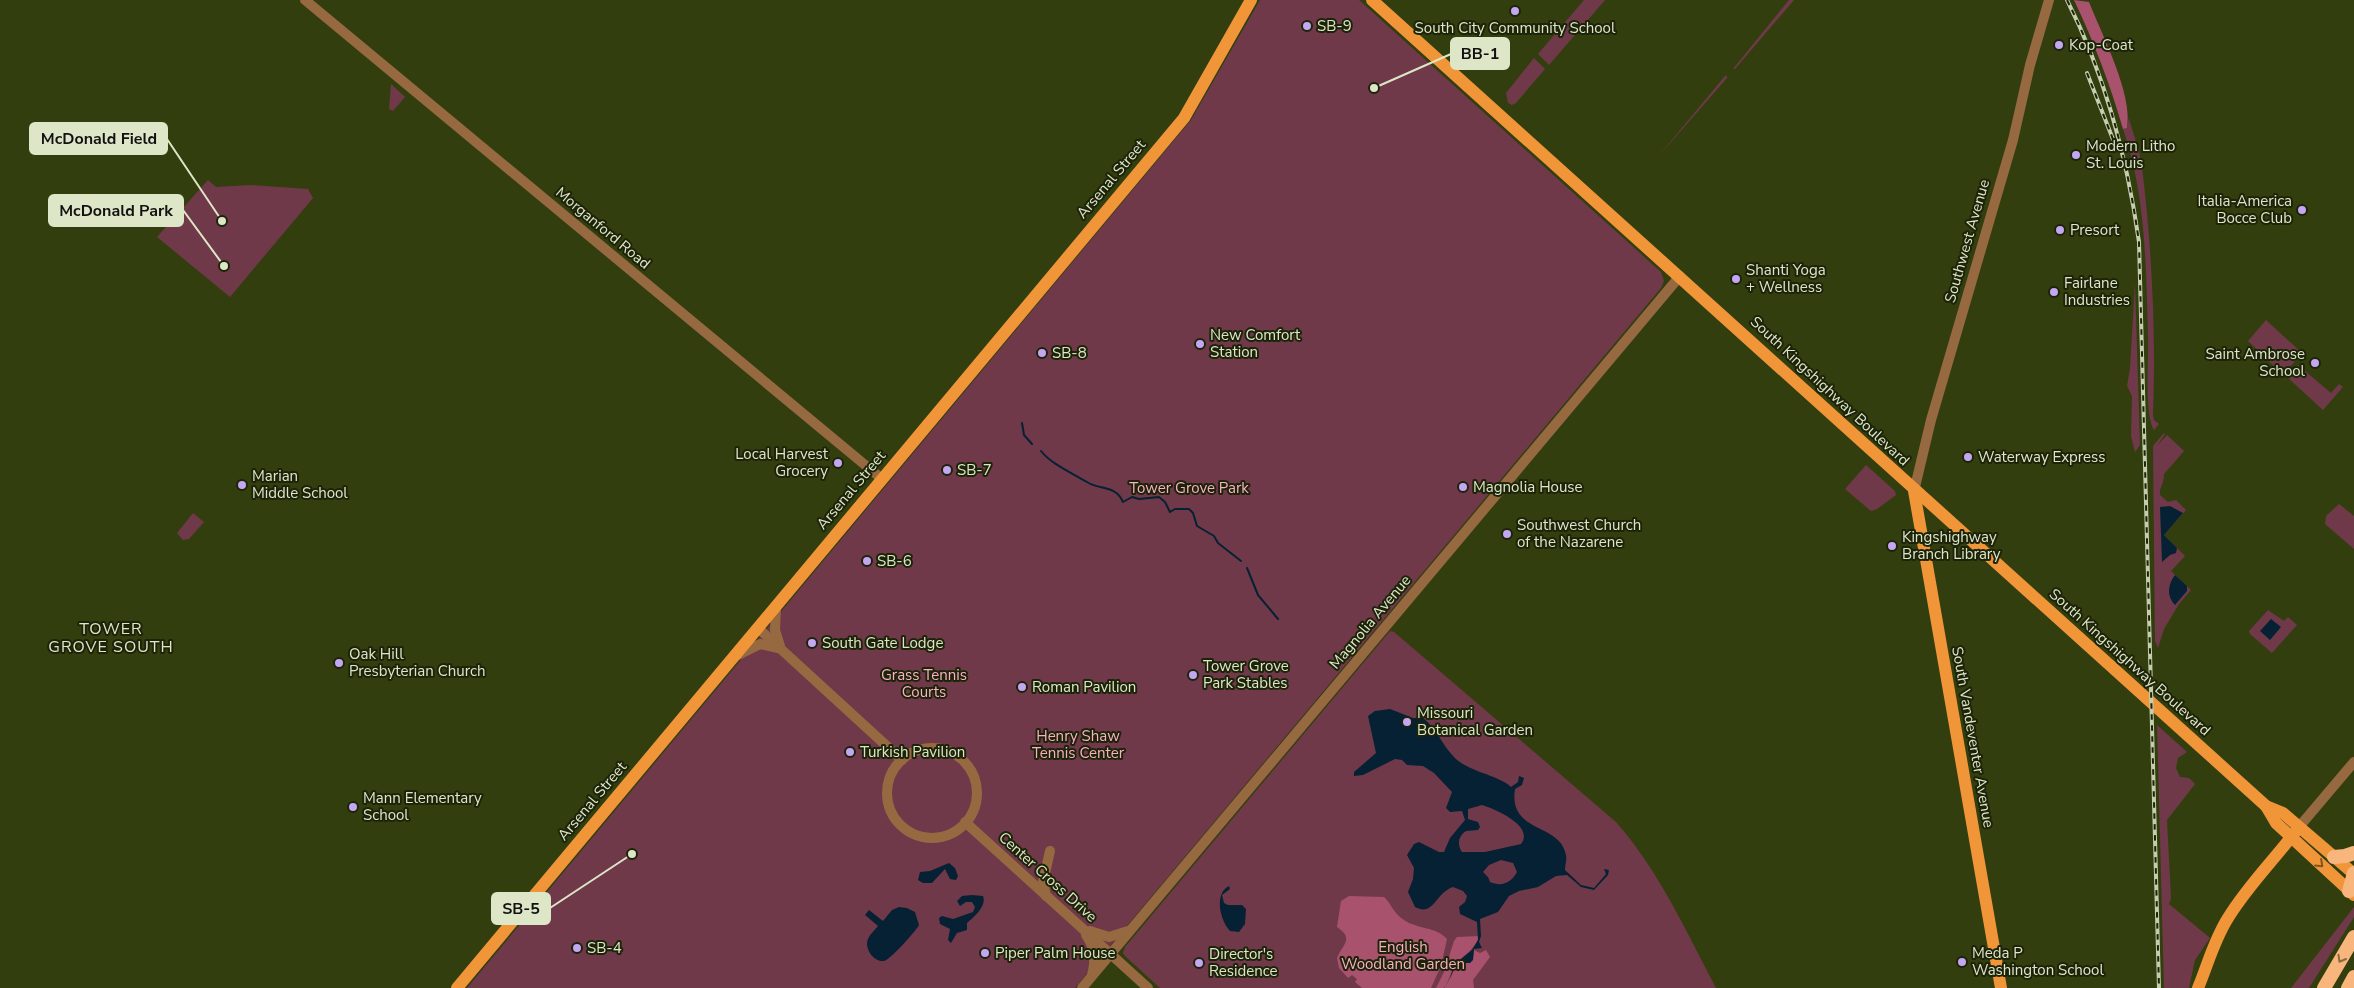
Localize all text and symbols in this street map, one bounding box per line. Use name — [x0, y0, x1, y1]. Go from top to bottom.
marker: South City Community School — [1509, 5, 1521, 17]
place label: SB-9 — [1317, 16, 1352, 36]
place label: South City Community School — [1415, 18, 1616, 38]
marker: SB-9 — [1301, 20, 1313, 32]
place label: Kop-Coat — [2069, 35, 2134, 55]
callout: BB-1 — [1451, 38, 1509, 69]
marker: Kop-Coat — [2053, 39, 2065, 51]
text: BB-1 — [1461, 43, 1499, 65]
callout: McDonald Field — [30, 123, 167, 154]
text: McDonald Field — [41, 128, 157, 150]
street label: Arsenal Street — [1072, 135, 1150, 223]
place label: Modern Litho St. Louis — [2086, 136, 2175, 173]
marker: Modern Litho St. Louis — [2070, 149, 2082, 161]
street label: Southwest Avenue — [1940, 177, 1994, 305]
street label: Morganford Road — [552, 183, 654, 273]
place label: Italia-America Bocce Club — [2198, 191, 2292, 228]
callout: McDonald Park — [49, 195, 183, 226]
text: McDonald Park — [59, 200, 173, 222]
marker: Italia-America Bocce Club — [2296, 204, 2308, 216]
place label: Presort — [2070, 220, 2120, 240]
marker: Presort — [2054, 224, 2066, 236]
place label: Shanti Yoga + Wellness — [1746, 260, 1826, 297]
marker: Shanti Yoga + Wellness — [1730, 273, 1742, 285]
place label: Fairlane Industries — [2064, 273, 2130, 310]
marker: Fairlane Industries — [2048, 286, 2060, 298]
street label: South Kingshighway Boulevard — [1746, 312, 1914, 470]
place label: New Comfort Station — [1210, 325, 1301, 362]
marker: New Comfort Station — [1194, 338, 1206, 350]
place label: SB-8 — [1052, 343, 1087, 363]
place label: Saint Ambrose School — [2205, 344, 2306, 381]
marker: SB-8 — [1036, 347, 1048, 359]
marker: Saint Ambrose School — [2309, 357, 2321, 369]
place label: Local Harvest Grocery — [735, 444, 829, 481]
street label: Arsenal Street — [812, 446, 890, 534]
place label: Waterway Express — [1978, 447, 2106, 467]
marker: Waterway Express — [1962, 451, 1974, 463]
marker: Local Harvest Grocery — [832, 457, 844, 469]
place label: SB-7 — [957, 460, 992, 480]
marker: SB-7 — [941, 464, 953, 476]
place label: Marian Middle School — [252, 466, 348, 503]
place label: Magnolia House — [1473, 477, 1583, 497]
park label: Tower Grove Park — [1129, 478, 1249, 498]
marker: Marian Middle School — [236, 479, 248, 491]
marker: Magnolia House — [1457, 481, 1469, 493]
place label: Southwest Church of the Nazarene — [1517, 515, 1641, 552]
place label: Kingshighway Branch Library — [1902, 527, 2001, 564]
marker: Southwest Church of the Nazarene — [1501, 528, 1513, 540]
marker: Kingshighway Branch Library — [1886, 540, 1898, 552]
place label: SB-6 — [877, 551, 912, 571]
marker: SB-6 — [861, 555, 873, 567]
street label: Magnolia Avenue — [1325, 571, 1415, 673]
street label: South Kingshighway Boulevard — [2045, 584, 2215, 740]
district label: TOWER GROVE SOUTH — [48, 618, 174, 658]
place label: South Gate Lodge — [822, 633, 943, 653]
marker: South Gate Lodge — [806, 637, 818, 649]
place label: Oak Hill Presbyterian Church — [349, 644, 485, 681]
street label: South Vandeventer Avenue — [1947, 645, 1999, 829]
place label: Tower Grove Park Stables — [1203, 656, 1289, 693]
marker: Oak Hill Presbyterian Church — [333, 657, 345, 669]
park label: Grass Tennis Courts — [881, 665, 967, 702]
marker: Tower Grove Park Stables — [1187, 669, 1199, 681]
place label: Roman Pavilion — [1032, 677, 1136, 697]
marker: Roman Pavilion — [1016, 681, 1028, 693]
place label: Missouri Botanical Garden — [1417, 703, 1533, 740]
marker: Missouri Botanical Garden — [1401, 716, 1413, 728]
park label: Henry Shaw Tennis Center — [1032, 726, 1125, 763]
place label: Turkish Pavilion — [860, 742, 965, 762]
marker: Turkish Pavilion — [844, 746, 856, 758]
street label: Arsenal Street — [553, 757, 631, 845]
place label: Mann Elementary School — [363, 788, 482, 825]
marker: Mann Elementary School — [347, 801, 359, 813]
street label: Center Cross Drive — [994, 827, 1102, 927]
one-way arrow — [2314, 858, 2323, 867]
callout: SB-5 — [492, 893, 550, 924]
text: SB-5 — [502, 898, 540, 920]
park label: English Woodland Garden — [1341, 937, 1465, 974]
place label: SB-4 — [587, 938, 622, 958]
marker: SB-4 — [571, 942, 583, 954]
place label: Piper Palm House — [995, 943, 1116, 963]
place label: Meda P Washington School — [1972, 943, 2104, 980]
place label: Director's Residence — [1209, 944, 1278, 981]
marker: Piper Palm House — [979, 947, 991, 959]
one-way arrow — [2338, 954, 2348, 963]
marker: Meda P Washington School — [1956, 956, 1968, 968]
marker: Director's Residence — [1193, 957, 1205, 969]

